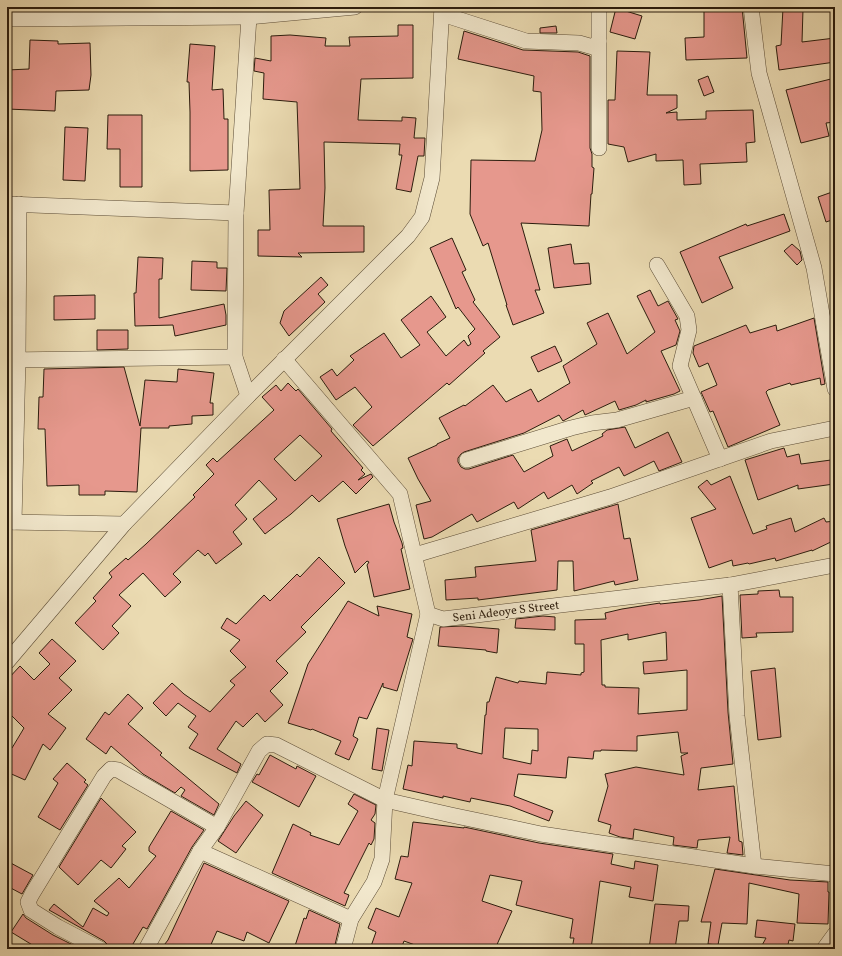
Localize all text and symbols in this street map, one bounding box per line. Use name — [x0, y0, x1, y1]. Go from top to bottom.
street label: Seni Adeoye S Street — [452, 598, 560, 626]

